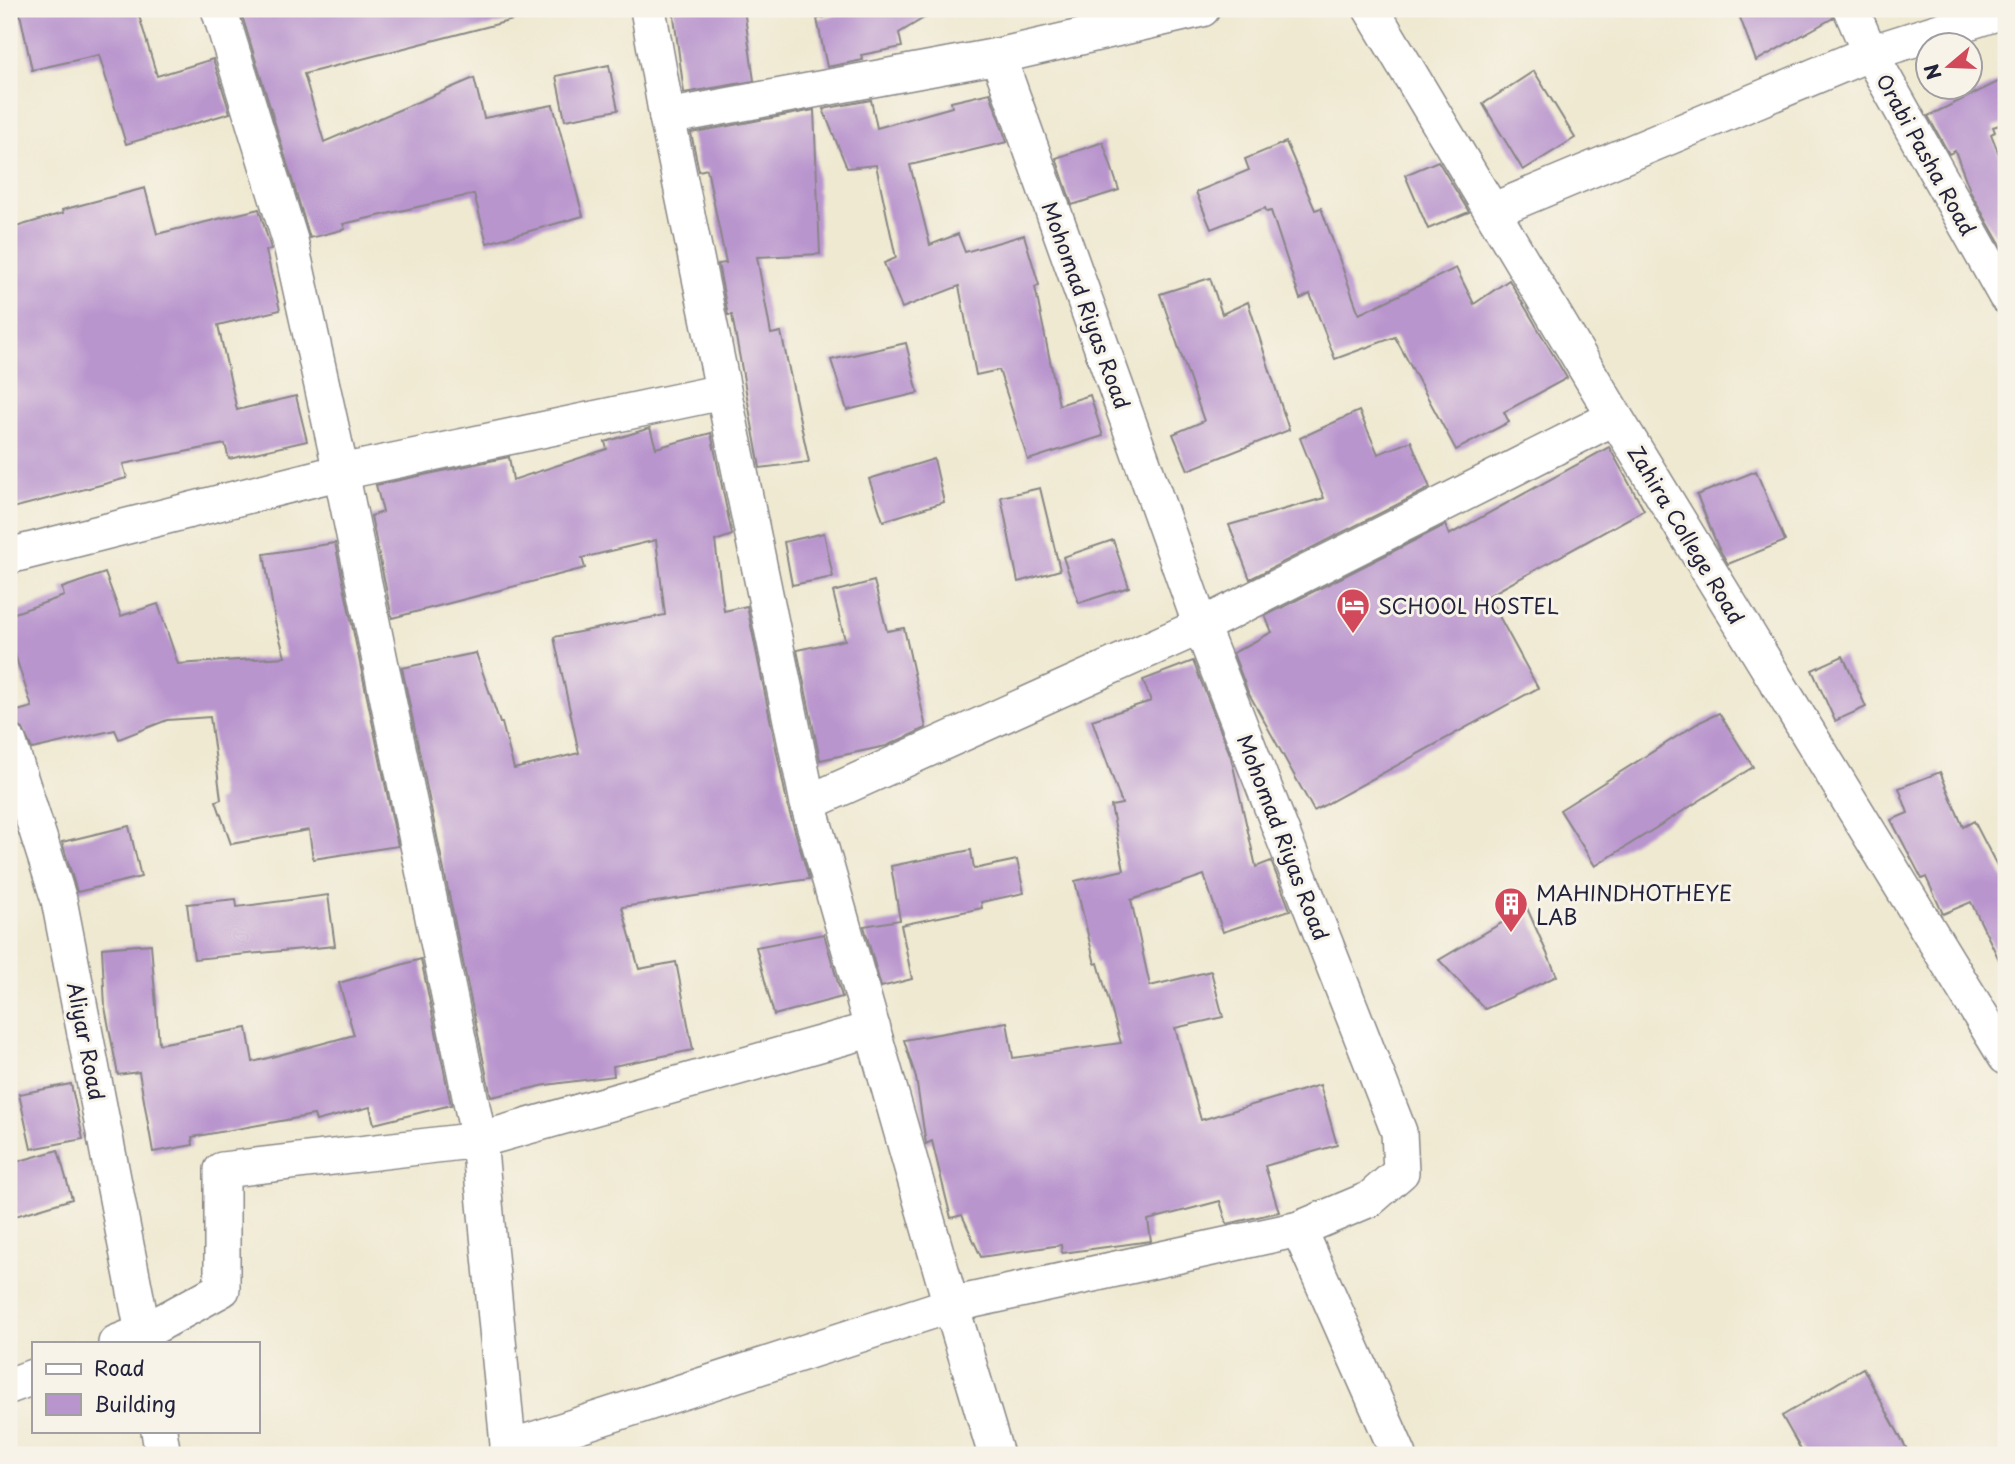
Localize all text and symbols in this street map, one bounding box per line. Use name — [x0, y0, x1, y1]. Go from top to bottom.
north arrow — [1913, 32, 1983, 102]
text: N — [1916, 60, 1948, 84]
street label: Orabi Pasha Road — [1869, 67, 1985, 241]
street label: Mohomad Riyas Road — [1035, 197, 1139, 413]
street label: Zahira College Road — [1621, 438, 1753, 630]
hotel icon: SCHOOL HOSTEL — [1334, 586, 1372, 635]
place label: SCHOOL HOSTEL — [1378, 589, 1559, 621]
street label: Mohomad Riyas Road — [1230, 729, 1338, 945]
place label: MAHINDHOTHEYE LAB — [1536, 876, 1732, 932]
building icon: MAHINDHOTHEYE LAB — [1492, 885, 1530, 934]
street label: Aliyar Road — [60, 979, 114, 1103]
legend — [32, 1342, 259, 1432]
text: Road — [94, 1351, 145, 1383]
text: Building — [94, 1387, 176, 1419]

